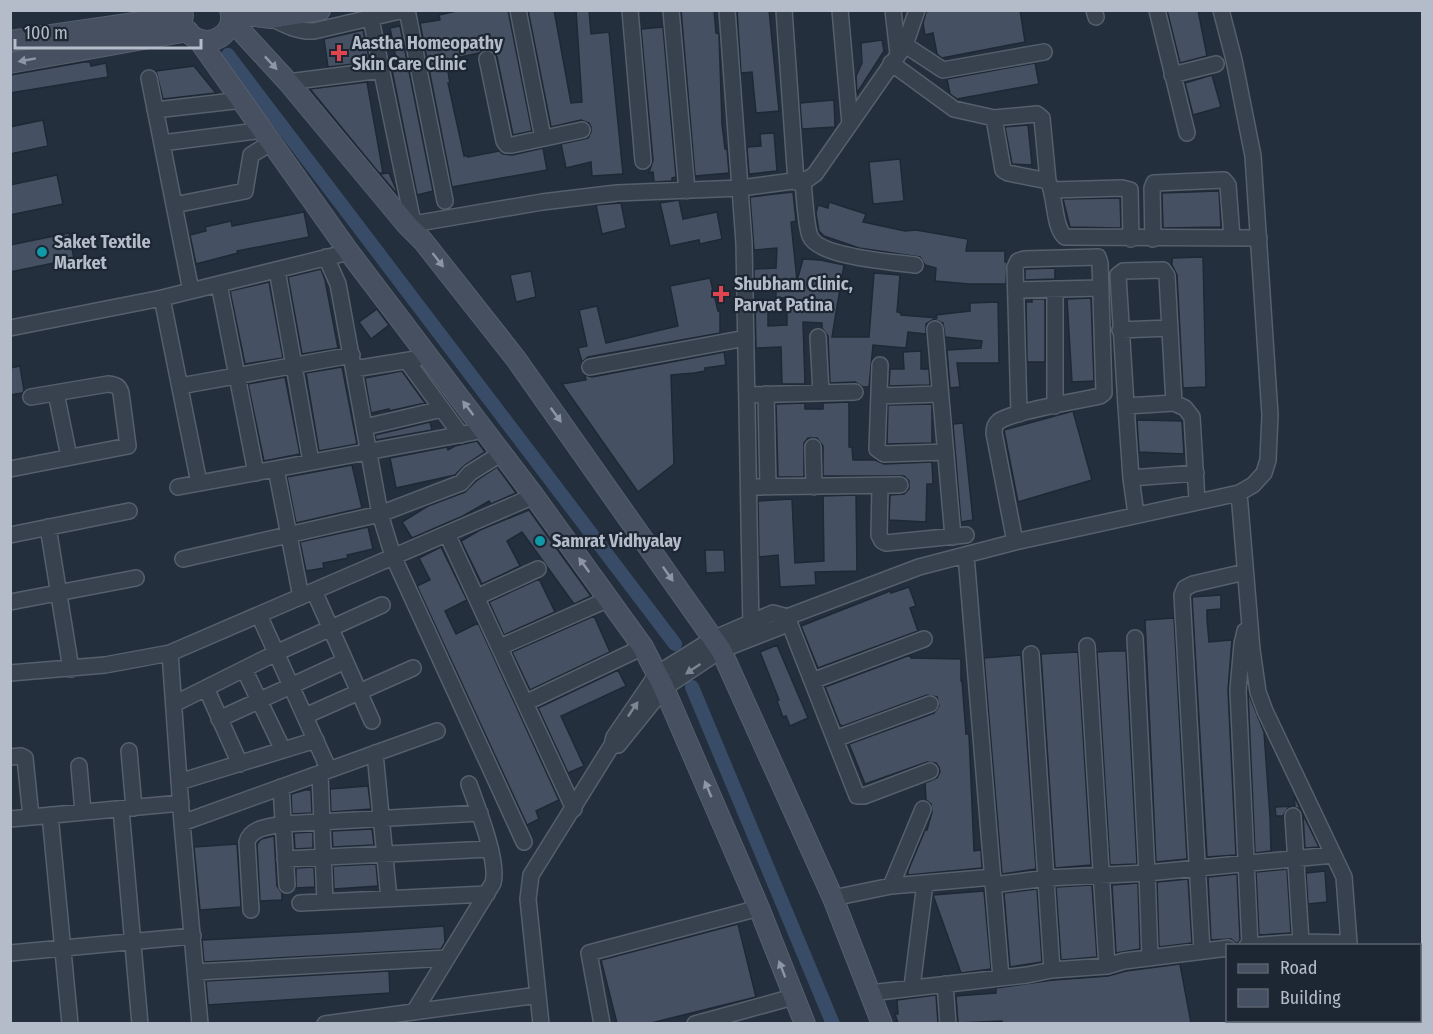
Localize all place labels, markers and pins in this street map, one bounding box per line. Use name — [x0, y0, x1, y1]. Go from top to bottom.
place label: Aastha Homeopathy Skin Care Clinic — [351, 32, 503, 75]
marker: Aastha Homeopathy Skin Care Clinic — [330, 44, 348, 62]
place label: Saket Textile Market — [54, 231, 151, 274]
marker: Saket Textile Market — [35, 245, 49, 259]
place label: Shubham Clinic, Parvat Patina — [734, 273, 853, 316]
marker: Shubham Clinic, Parvat Patina — [712, 285, 730, 303]
place label: Samrat Vidhyalay — [552, 530, 682, 552]
marker: Samrat Vidhyalay — [533, 534, 547, 548]

